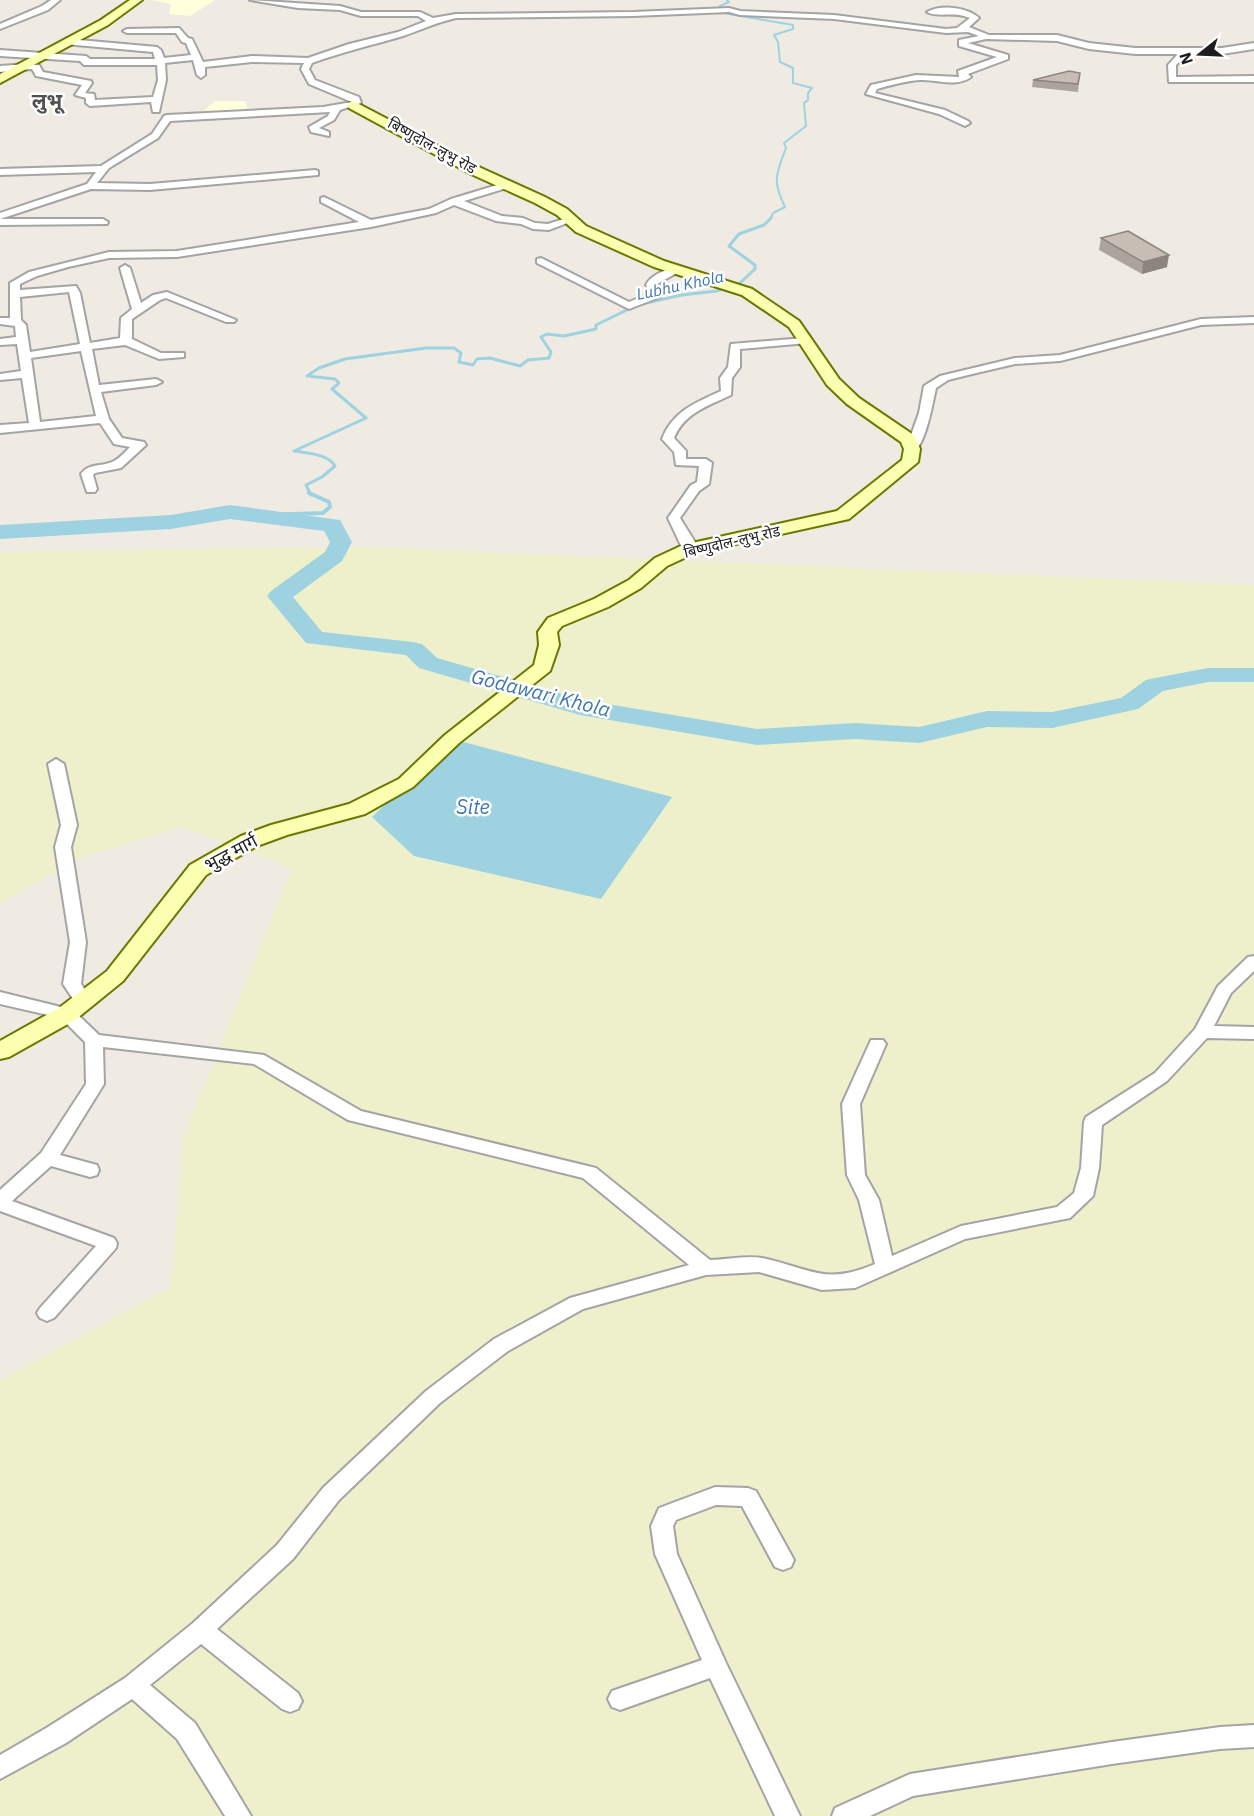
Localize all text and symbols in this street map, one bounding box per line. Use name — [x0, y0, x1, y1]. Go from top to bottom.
north arrow — [1170, 24, 1230, 84]
text: N — [1174, 50, 1197, 67]
district label: लुभू — [32, 87, 65, 114]
street label: बिष्णुदोल-लुभु रोड — [384, 113, 481, 179]
water label: Lubhu Khola — [635, 266, 725, 304]
street label: बिष्णुदोल-लुभु रोड — [682, 521, 783, 563]
water label: Godawari Khola — [469, 662, 613, 723]
water label: Site — [456, 793, 490, 820]
street label: भुद्ध मार्ग — [200, 829, 263, 877]

